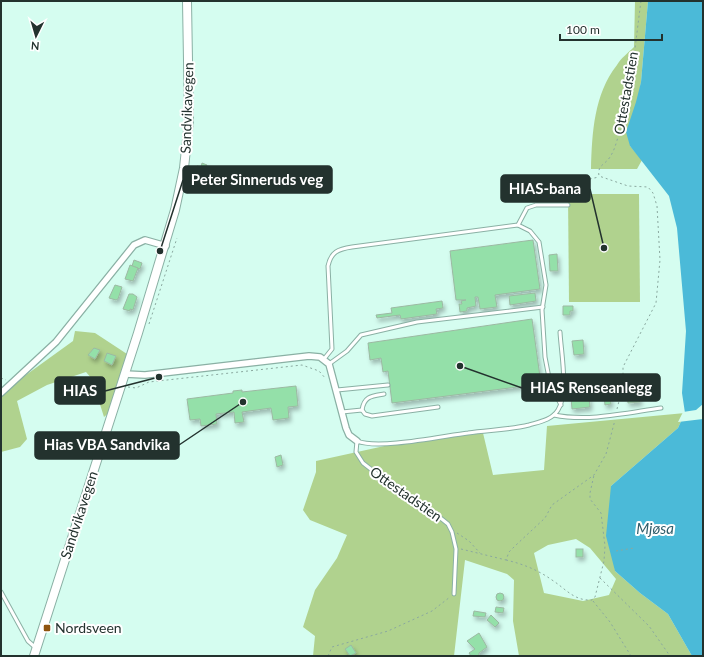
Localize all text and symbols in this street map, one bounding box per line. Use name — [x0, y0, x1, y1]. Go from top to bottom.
north arrow — [16, 16, 56, 56]
scale bar — [560, 16, 662, 42]
text: 100 m — [566, 22, 600, 37]
text: N — [30, 40, 40, 53]
street label: Ottestadstien — [610, 50, 641, 136]
street label: Sandvikavegen — [176, 62, 197, 154]
callout: Peter Sinneruds veg — [183, 166, 332, 193]
text: Peter Sinneruds veg — [191, 170, 323, 188]
callout: HIAS-bana — [501, 175, 590, 202]
text: HIAS-bana — [509, 179, 581, 197]
callout: HIAS Renseanlegg — [522, 374, 660, 401]
callout: HIAS — [55, 377, 105, 404]
text: HIAS Renseanlegg — [530, 378, 652, 396]
text: HIAS — [63, 381, 97, 399]
callout: Hias VBA Sandvika — [35, 432, 179, 459]
text: Hias VBA Sandvika — [44, 435, 170, 453]
street label: Ottestadstien — [367, 463, 446, 525]
street label: Sandvikavegen — [56, 469, 101, 561]
water label: Mjøsa — [636, 519, 674, 537]
place label: Nordsveen — [55, 619, 122, 636]
marker: Nordsveen — [42, 623, 52, 633]

